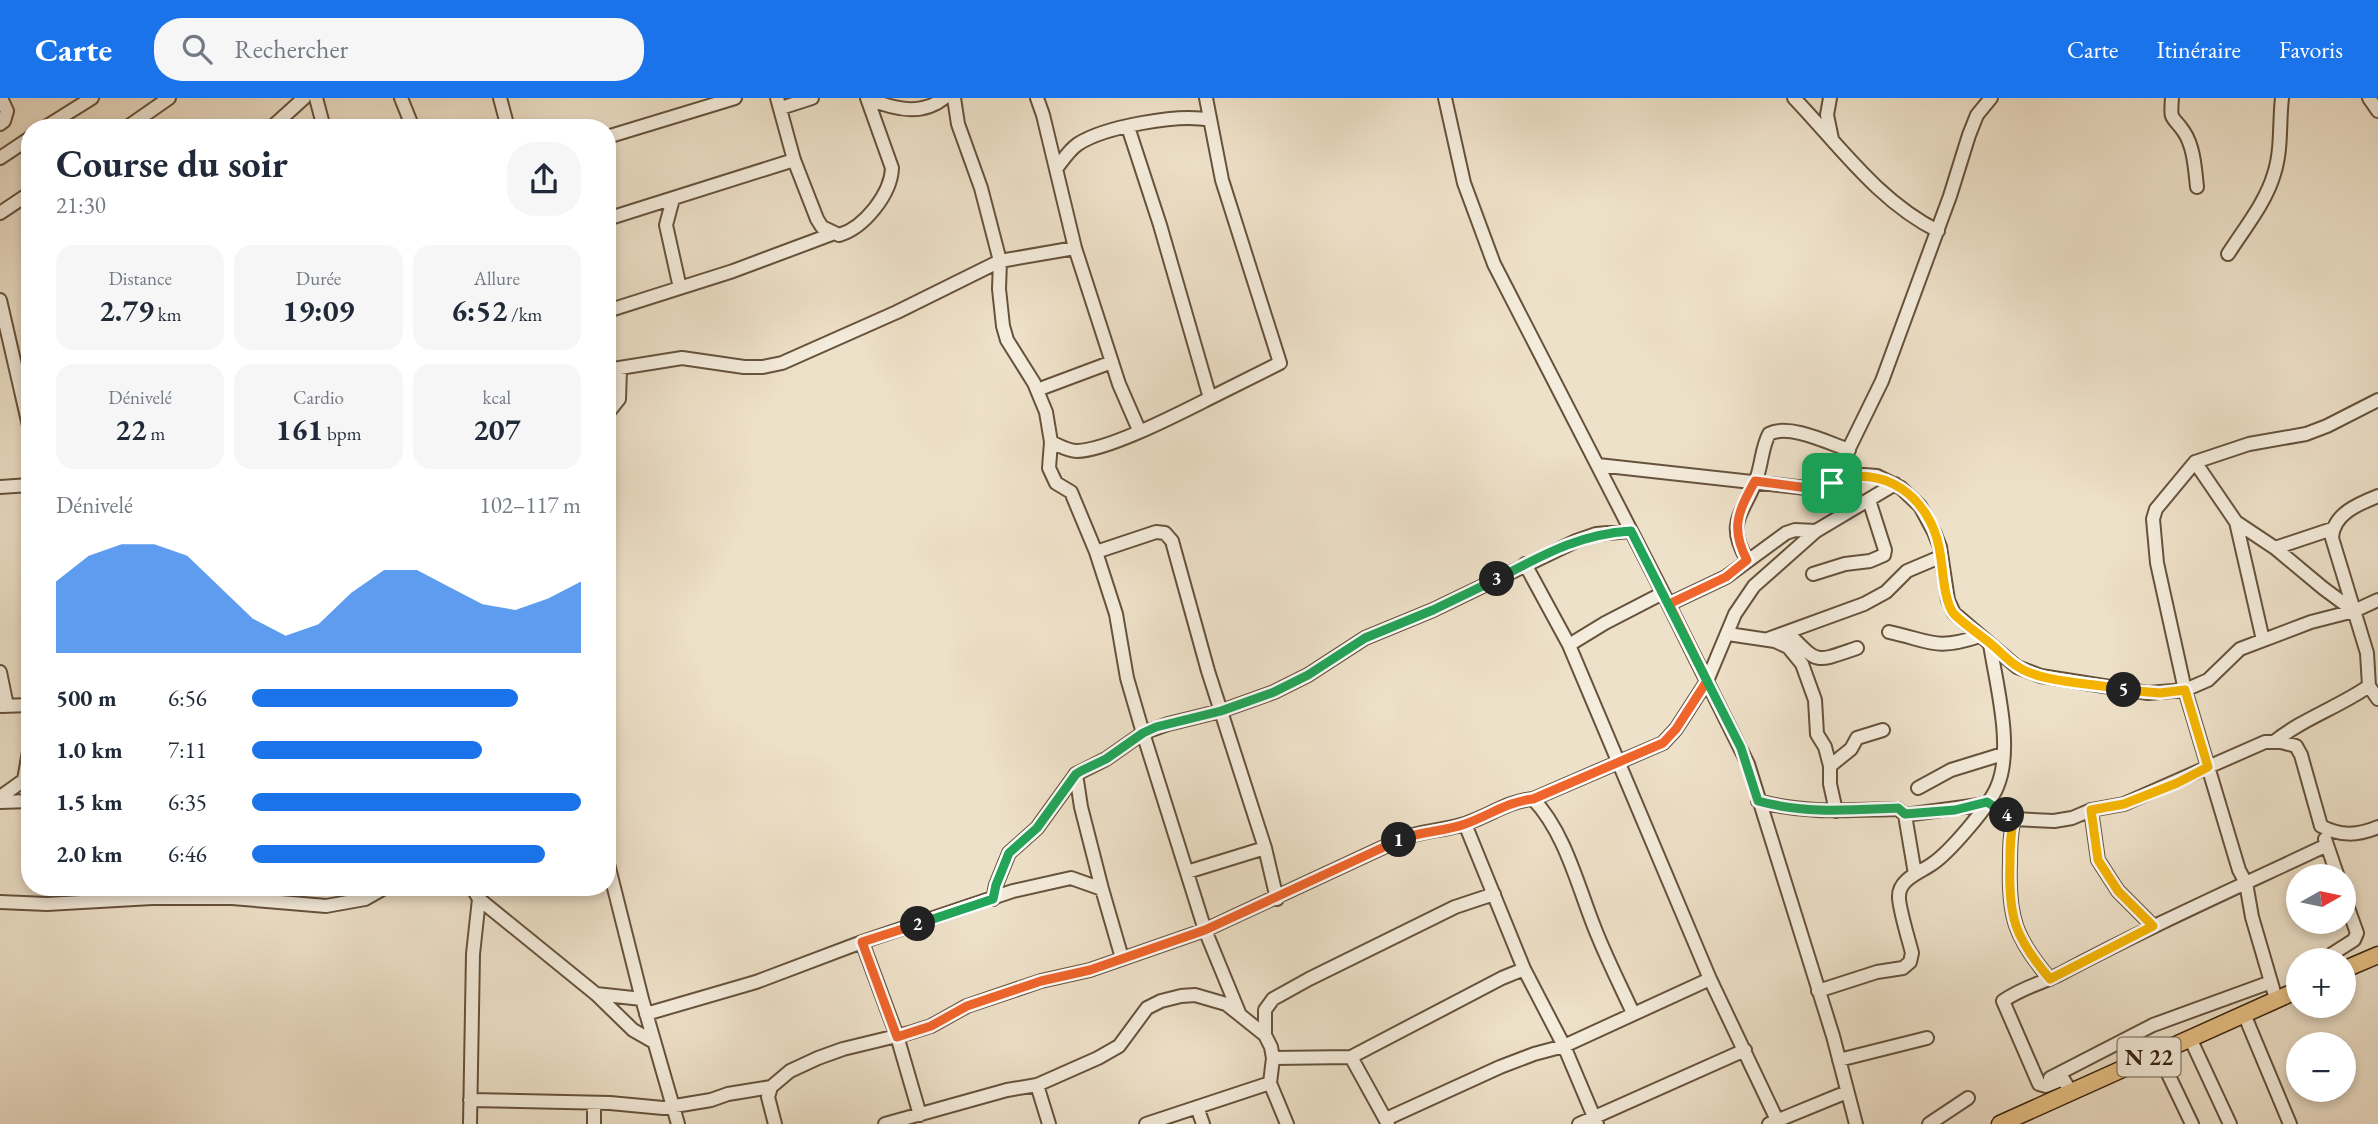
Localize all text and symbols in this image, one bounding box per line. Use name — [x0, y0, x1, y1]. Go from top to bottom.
search box — [154, 18, 644, 81]
text: Carte — [35, 28, 112, 71]
icon: search — [178, 30, 216, 68]
text: Rechercher — [234, 32, 348, 66]
text: Carte — [2067, 34, 2118, 65]
text: Itinéraire — [2156, 34, 2241, 65]
text: Favoris — [2279, 34, 2343, 65]
text: Course du soir — [56, 139, 288, 188]
button: share — [507, 142, 581, 216]
text: 21:30 — [56, 190, 106, 220]
text: Distance — [108, 266, 172, 291]
text: Durée — [296, 266, 341, 291]
text: Allure — [474, 266, 520, 291]
text: 2.79 — [99, 291, 154, 330]
text: 19:09 — [283, 291, 354, 330]
text: 6:52 — [451, 291, 507, 330]
text: km — [154, 302, 181, 327]
text: /km — [507, 302, 542, 327]
text: Dénivelé — [108, 385, 172, 410]
text: Cardio — [293, 385, 344, 410]
text: kcal — [483, 385, 511, 410]
text: 22 — [115, 410, 147, 449]
text: 161 — [276, 410, 323, 449]
text: 207 — [473, 410, 521, 449]
text: m — [147, 421, 165, 446]
text: bpm — [323, 421, 361, 446]
pin — [1802, 453, 1862, 513]
icon: arrive — [1813, 464, 1851, 502]
text: Dénivelé — [56, 490, 133, 520]
text: 102–117 m — [480, 490, 581, 520]
pin: 3 — [1480, 561, 1514, 596]
text: 3 — [1491, 566, 1502, 591]
pin: 5 — [2106, 672, 2142, 708]
text: 5 — [2118, 677, 2129, 702]
text: 500 m — [56, 683, 117, 713]
text: 6:56 — [168, 683, 207, 713]
text: 1.0 km — [56, 735, 123, 765]
text: 7:11 — [168, 735, 207, 765]
text: 1.5 km — [56, 787, 123, 817]
text: 6:35 — [168, 787, 207, 817]
pin: 4 — [1990, 798, 2024, 832]
text: 4 — [2001, 802, 2012, 827]
pin: 1 — [1382, 822, 1416, 858]
text: 1 — [1393, 827, 1404, 852]
text: 2.0 km — [56, 839, 123, 869]
text: 6:46 — [168, 839, 207, 869]
north arrow — [2286, 864, 2356, 934]
map controls — [2286, 864, 2356, 1102]
pin: 2 — [900, 906, 936, 942]
text: 2 — [912, 911, 923, 936]
button: + — [2286, 948, 2356, 1018]
button: − — [2286, 1032, 2356, 1102]
road number: N 22 — [2118, 1038, 2180, 1076]

